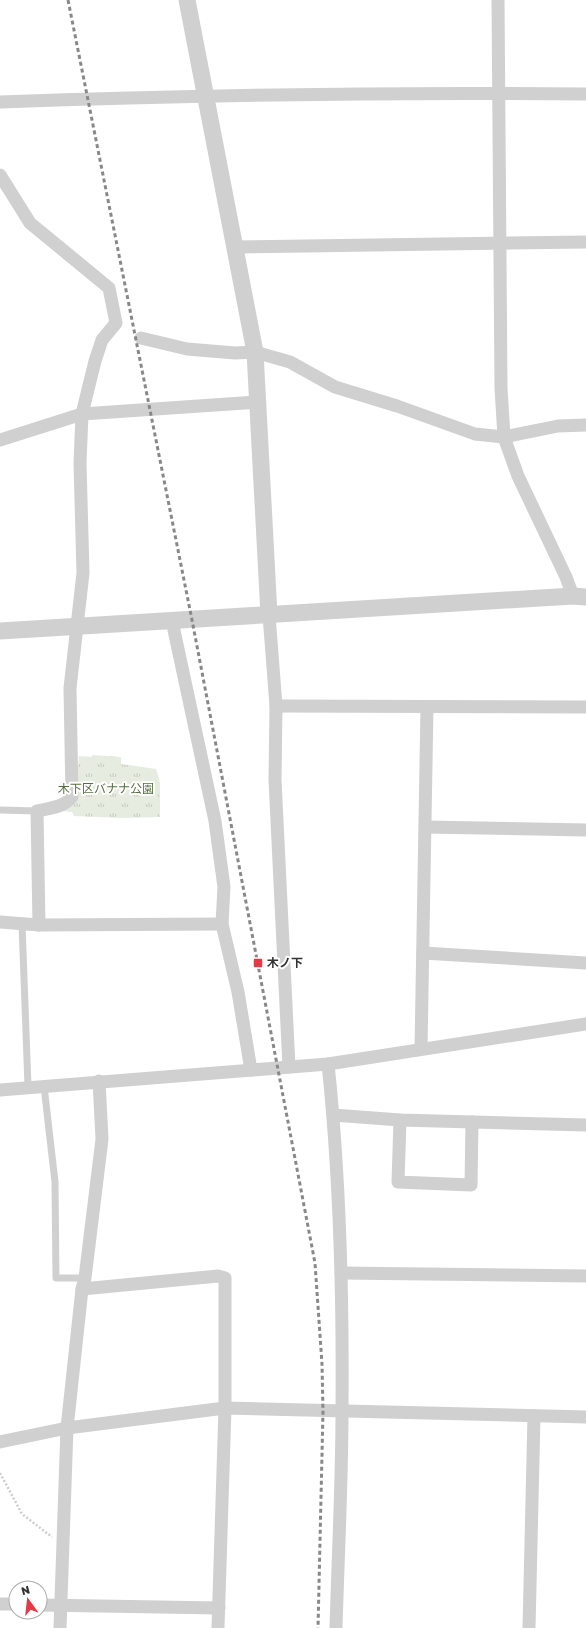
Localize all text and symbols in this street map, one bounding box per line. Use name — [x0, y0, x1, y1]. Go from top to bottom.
park label: 木下区バナナ公園 — [58, 781, 154, 796]
place label: 木ノ下 — [267, 955, 303, 970]
marker: 木ノ下 — [252, 957, 264, 969]
north arrow — [8, 1580, 48, 1620]
text: N — [20, 1582, 31, 1597]

